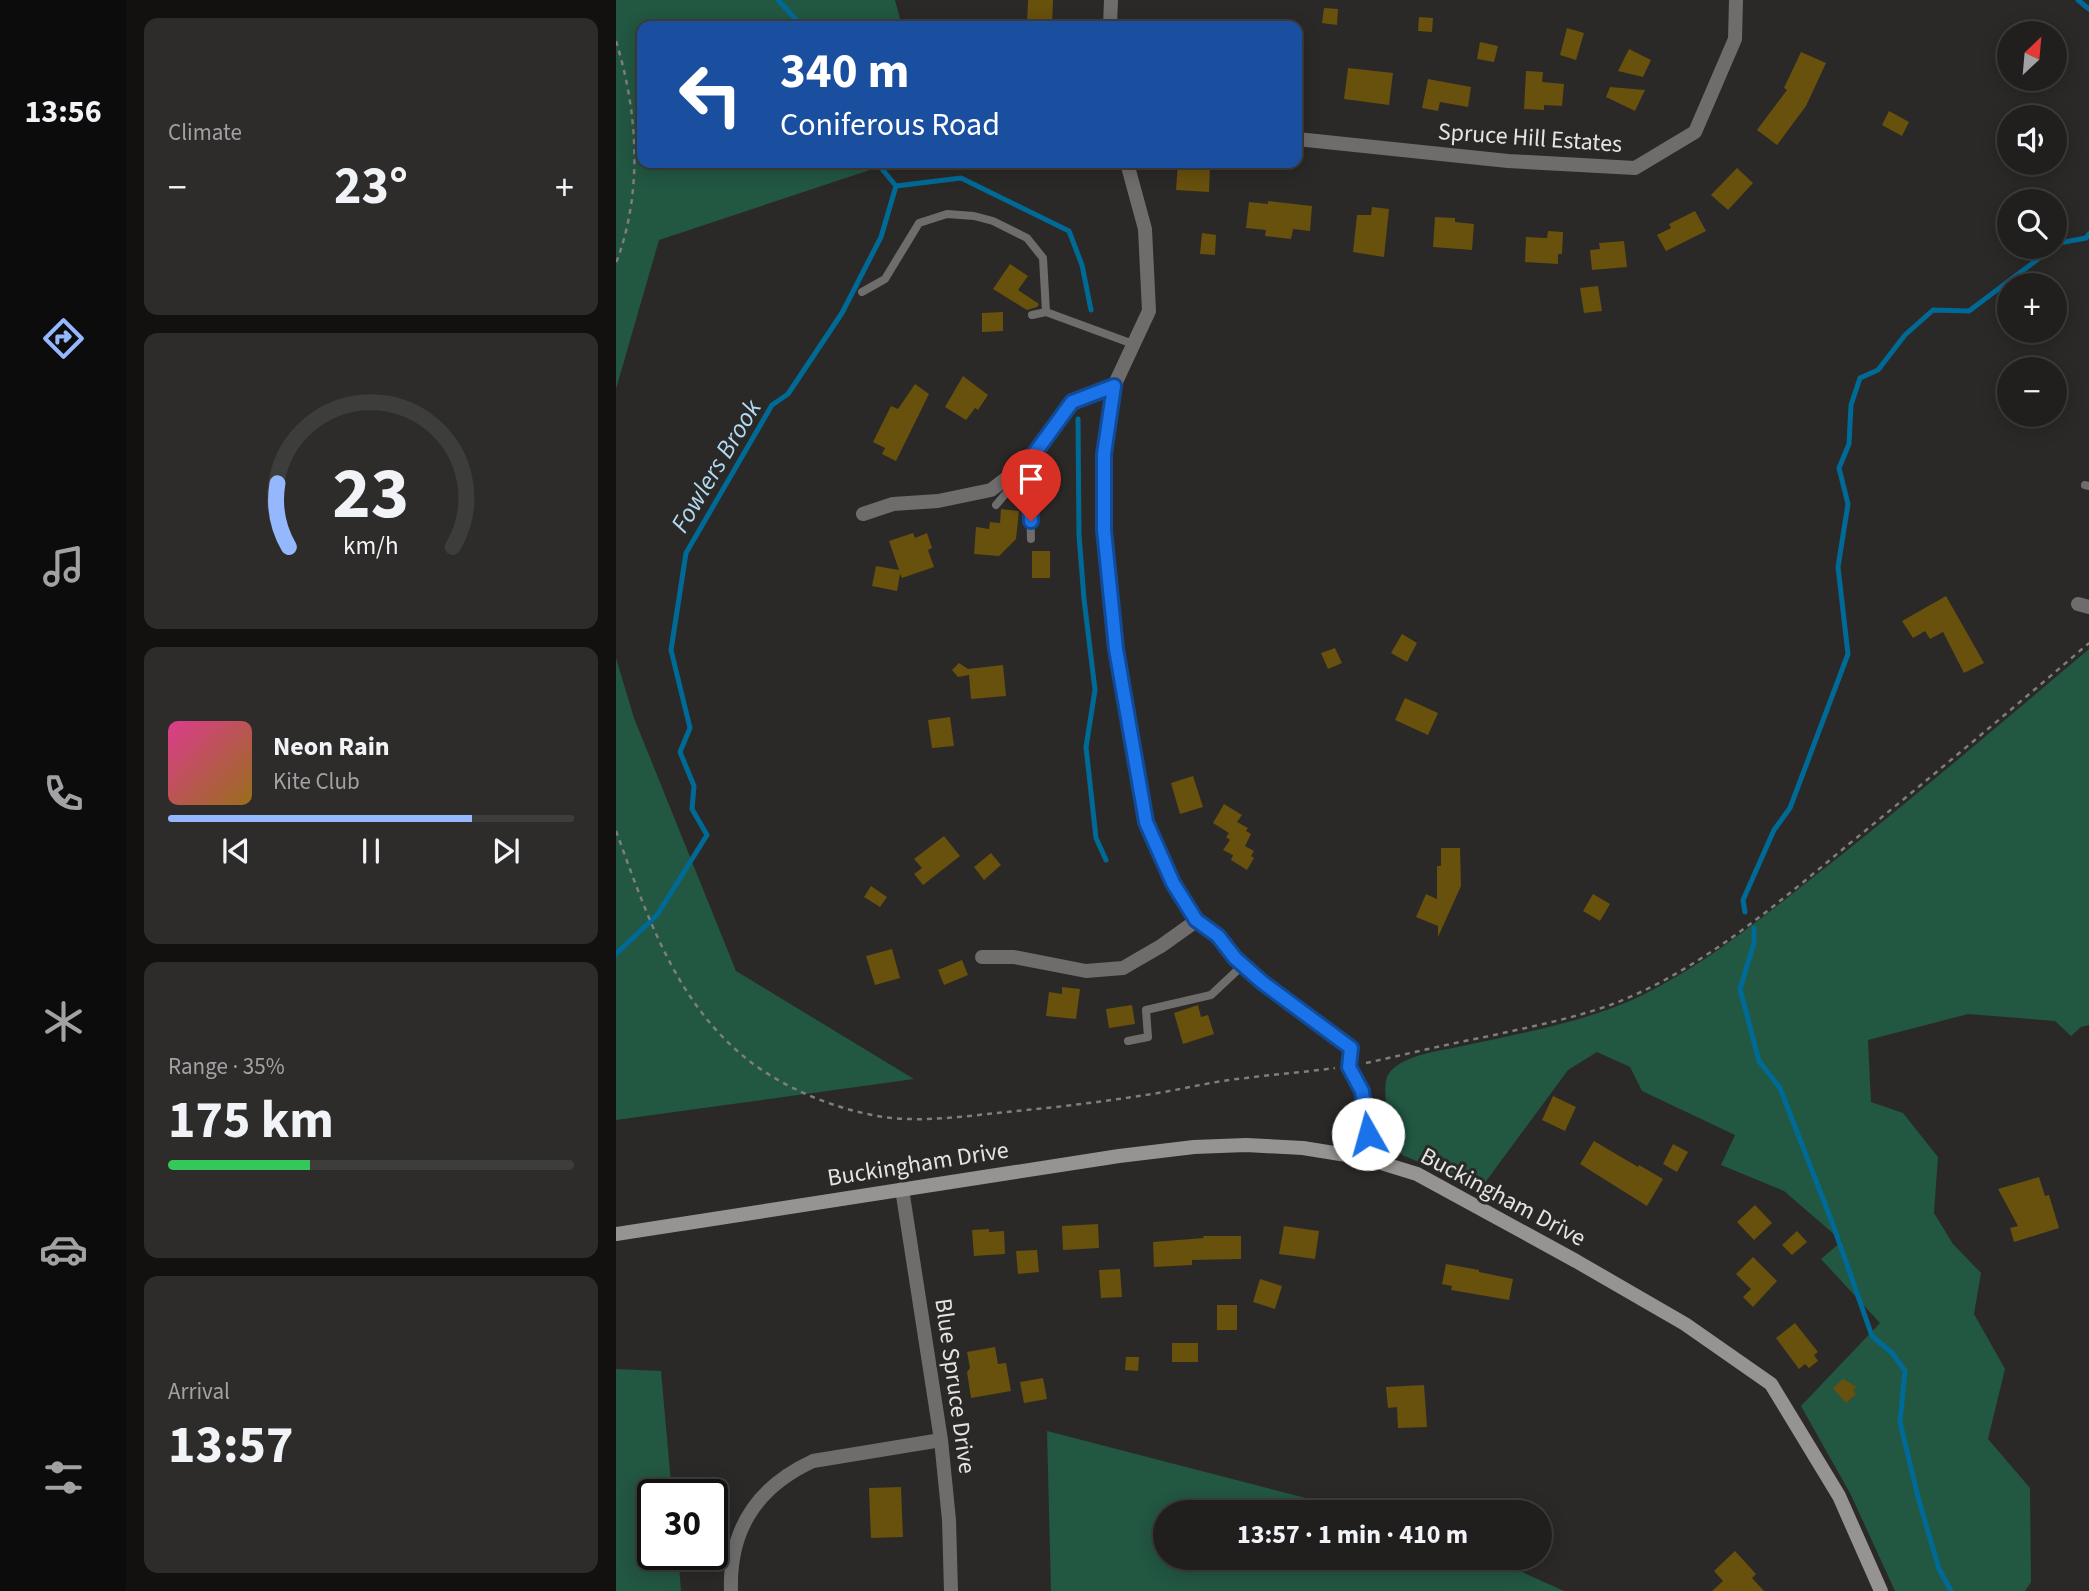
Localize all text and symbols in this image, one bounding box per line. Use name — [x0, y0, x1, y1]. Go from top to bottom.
north arrow — [1997, 21, 2067, 91]
map controls — [1997, 21, 2067, 427]
text: 340 m — [780, 37, 909, 107]
icon: left — [665, 49, 756, 140]
text: 13:56 — [24, 89, 102, 135]
text: Coniferous Road — [780, 102, 1000, 148]
button: sound — [1997, 105, 2067, 175]
street label: Spruce Hill Estates — [1437, 114, 1623, 162]
text: Climate — [168, 116, 242, 149]
text: 23° — [334, 150, 408, 224]
text: − — [168, 161, 187, 215]
text: + — [555, 161, 574, 215]
button: search — [1997, 189, 2067, 259]
button: + — [1997, 273, 2067, 343]
icon: directions — [39, 314, 88, 363]
button: − — [1997, 357, 2067, 427]
water label: Fowlers Brook — [662, 392, 771, 540]
text: 23 — [333, 442, 409, 546]
pin — [1001, 449, 1061, 521]
icon: arrive — [1012, 460, 1050, 498]
text: km/h — [343, 528, 399, 564]
icon: music — [39, 542, 88, 591]
text: Neon Rain — [273, 728, 390, 765]
text: Kite Club — [273, 765, 360, 798]
icon: phone — [39, 769, 88, 818]
icon: previous — [217, 832, 255, 870]
icon: pause — [352, 832, 390, 870]
icon: next — [487, 832, 525, 870]
icon: climate — [39, 997, 88, 1046]
text: Range · 35% — [168, 1050, 285, 1083]
text: 175 km — [168, 1084, 334, 1158]
position arrow — [1331, 1097, 1405, 1171]
street label: Buckingham Drive — [825, 1132, 1011, 1196]
street label: Buckingham Drive — [1414, 1139, 1592, 1255]
icon: car — [39, 1225, 88, 1274]
street label: Blue Spruce Drive — [925, 1296, 985, 1476]
text: Arrival — [168, 1375, 230, 1408]
text: 13:57 — [168, 1409, 293, 1483]
icon: filters — [39, 1453, 88, 1502]
speed limit sign: 30 — [637, 1479, 728, 1570]
text: 13:57 · 1 min · 410 m — [1237, 1516, 1468, 1553]

